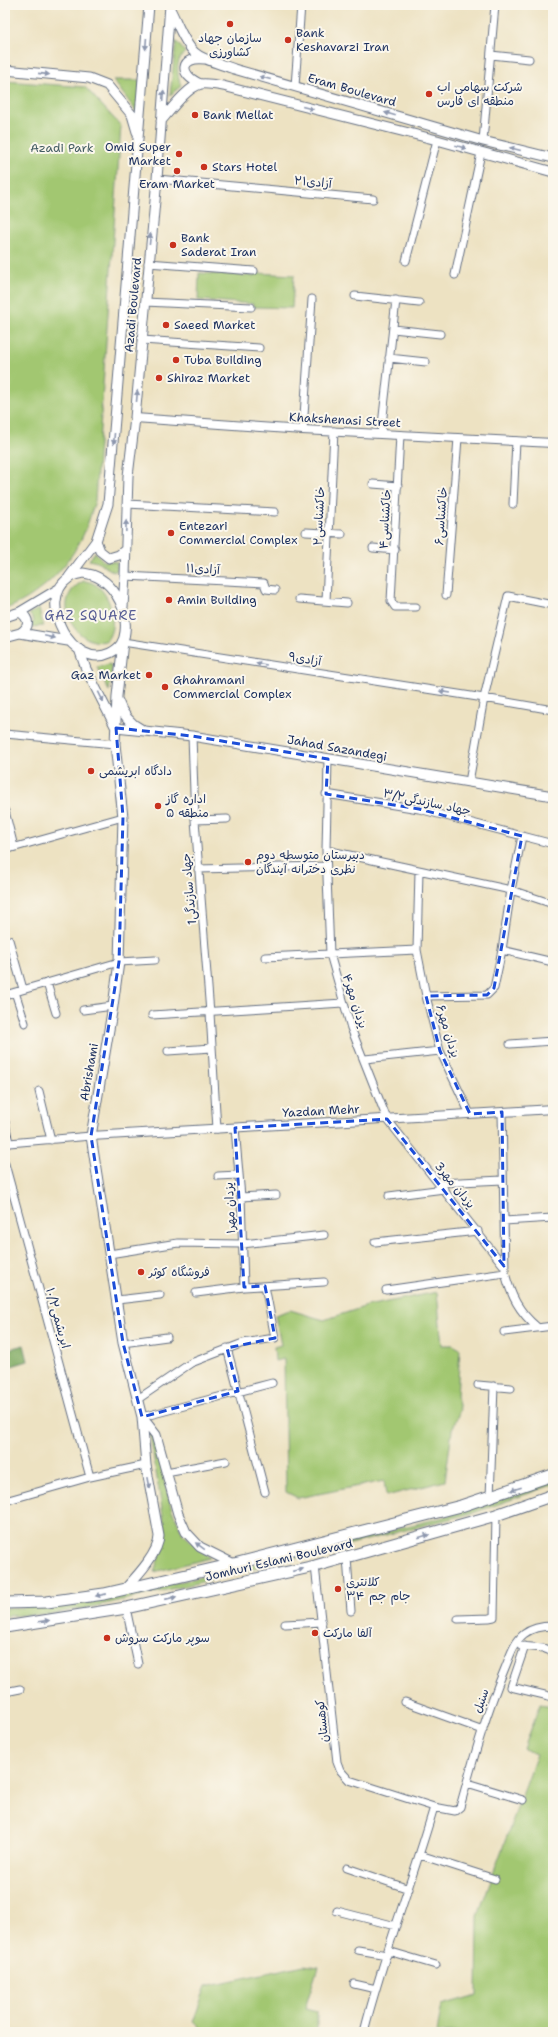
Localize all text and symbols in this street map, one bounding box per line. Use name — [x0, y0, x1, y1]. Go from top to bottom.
marker: سازمان جهاد کشاورزی — [225, 19, 235, 29]
place label: Bank Keshavarzi Iran — [296, 25, 389, 55]
place label: سازمان جهاد کشاورزی — [198, 30, 262, 60]
marker: Bank Keshavarzi Iran — [283, 35, 293, 45]
one-way arrow — [143, 38, 149, 50]
one-way arrow — [38, 70, 50, 77]
street label: Eram Boulevard — [306, 70, 399, 110]
one-way arrow — [259, 75, 271, 81]
place label: شرکت سهامی اب منطقه ای فارس — [437, 79, 523, 109]
one-way arrow — [160, 89, 166, 102]
marker: شرکت سهامی اب منطقه ای فارس — [424, 89, 434, 99]
one-way arrow — [302, 105, 314, 111]
place label: Bank Mellat — [203, 107, 274, 123]
marker: Bank Mellat — [190, 110, 200, 120]
one-way arrow — [384, 111, 396, 117]
place label: Omid Super Market — [105, 139, 171, 169]
park label: Azadi Park — [30, 140, 94, 156]
one-way arrow — [456, 144, 468, 150]
one-way arrow — [509, 146, 521, 152]
marker: Omid Super Market — [174, 149, 184, 159]
place label: Stars Hotel — [212, 159, 278, 175]
marker: Stars Hotel — [199, 162, 209, 172]
marker: Eram Market — [172, 166, 182, 176]
street label: آزادی۲۱ — [293, 172, 334, 192]
place label: Eram Market — [139, 176, 215, 192]
place label: Bank Saderat Iran — [181, 230, 256, 260]
one-way arrow — [147, 233, 154, 245]
marker: Bank Saderat Iran — [168, 240, 178, 250]
street label: Azadi Boulevard — [121, 256, 145, 353]
place label: Saeed Market — [174, 317, 255, 333]
marker: Saeed Market — [161, 320, 171, 330]
place label: Tuba Building — [184, 352, 262, 368]
marker: Tuba Building — [171, 355, 181, 365]
place label: Shiraz Market — [167, 370, 250, 386]
marker: Shiraz Market — [154, 373, 164, 383]
one-way arrow — [133, 390, 140, 402]
street label: Khakshenasi Street — [289, 409, 401, 431]
one-way arrow — [110, 433, 117, 445]
street label: خاکشناسی۲ — [309, 486, 329, 546]
street label: خاکشناسی۶ — [431, 486, 451, 546]
street label: خاکشناسی۴ — [375, 489, 395, 549]
place label: Entezari Commercial Complex — [179, 518, 298, 548]
one-way arrow — [123, 520, 130, 532]
marker: Entezari Commercial Complex — [166, 528, 176, 538]
street label: آزادی۱۱ — [186, 560, 221, 578]
place label: Amin Building — [177, 592, 257, 608]
marker: Amin Building — [164, 595, 174, 605]
district label: GAZ SQUARE — [44, 607, 138, 624]
one-way arrow — [44, 635, 57, 641]
street label: آزادی۹ — [287, 649, 324, 670]
one-way arrow — [255, 660, 267, 666]
place label: Gaz Market — [71, 667, 141, 683]
marker: Gaz Market — [144, 670, 154, 680]
place label: Ghahramani Commercial Complex — [173, 672, 292, 702]
marker: Ghahramani Commercial Complex — [160, 682, 170, 692]
one-way arrow — [439, 689, 451, 695]
one-way arrow — [98, 692, 104, 703]
street label: Jahad Sazandegi — [286, 731, 388, 765]
place label: دادگاه ابریشمی — [99, 763, 172, 779]
marker: دادگاه ابریشمی — [86, 766, 96, 776]
street label: ۳/۲جهاد سازندگی — [382, 785, 472, 819]
place label: اداره گاز منطقه ۵ — [165, 791, 209, 821]
marker: اداره گاز منطقه ۵ — [153, 801, 163, 811]
place label: دبیرستان متوسطه دوم نظری دخترانه آیندگان — [256, 847, 365, 877]
street label: 1جهاد سازندگی — [178, 852, 200, 926]
marker: دبیرستان متوسطه دوم نظری دخترانه آیندگان — [243, 857, 253, 867]
street label: یزدان مهر۴ — [339, 972, 371, 1030]
street label: یزدان مهر۶ — [432, 1003, 464, 1059]
street label: Abrishami — [76, 1042, 102, 1102]
street label: Yazdan Mehr — [282, 1101, 361, 1121]
street label: 3یزدان مهر — [431, 1158, 479, 1212]
street label: یزدان مهر۱ — [221, 1182, 239, 1234]
place label: فروشگاه کوثر — [148, 1264, 210, 1280]
marker: فروشگاه کوثر — [136, 1267, 146, 1277]
street label: ۱۰/۲ابریشمی — [42, 1286, 74, 1350]
one-way arrow — [147, 1477, 153, 1489]
one-way arrow — [510, 1486, 522, 1492]
one-way arrow — [418, 1533, 430, 1539]
street label: Jomhuri Eslami Boulevard — [204, 1535, 355, 1585]
one-way arrow — [195, 1542, 205, 1550]
one-way arrow — [292, 1566, 304, 1572]
place label: کلانتری ۳۴ جام جم — [346, 1574, 411, 1605]
marker: کلانتری ۳۴ جام جم — [333, 1584, 343, 1594]
one-way arrow — [95, 1592, 107, 1598]
one-way arrow — [165, 1594, 178, 1600]
one-way arrow — [38, 1618, 50, 1624]
place label: آلفا مارکت — [323, 1625, 373, 1641]
marker: آلفا مارکت — [310, 1628, 320, 1638]
place label: سوپر مارکت سروش — [115, 1630, 210, 1646]
marker: سوپر مارکت سروش — [102, 1633, 112, 1643]
street label: سنبل — [469, 1687, 493, 1715]
street label: کوهستان — [312, 1699, 332, 1743]

